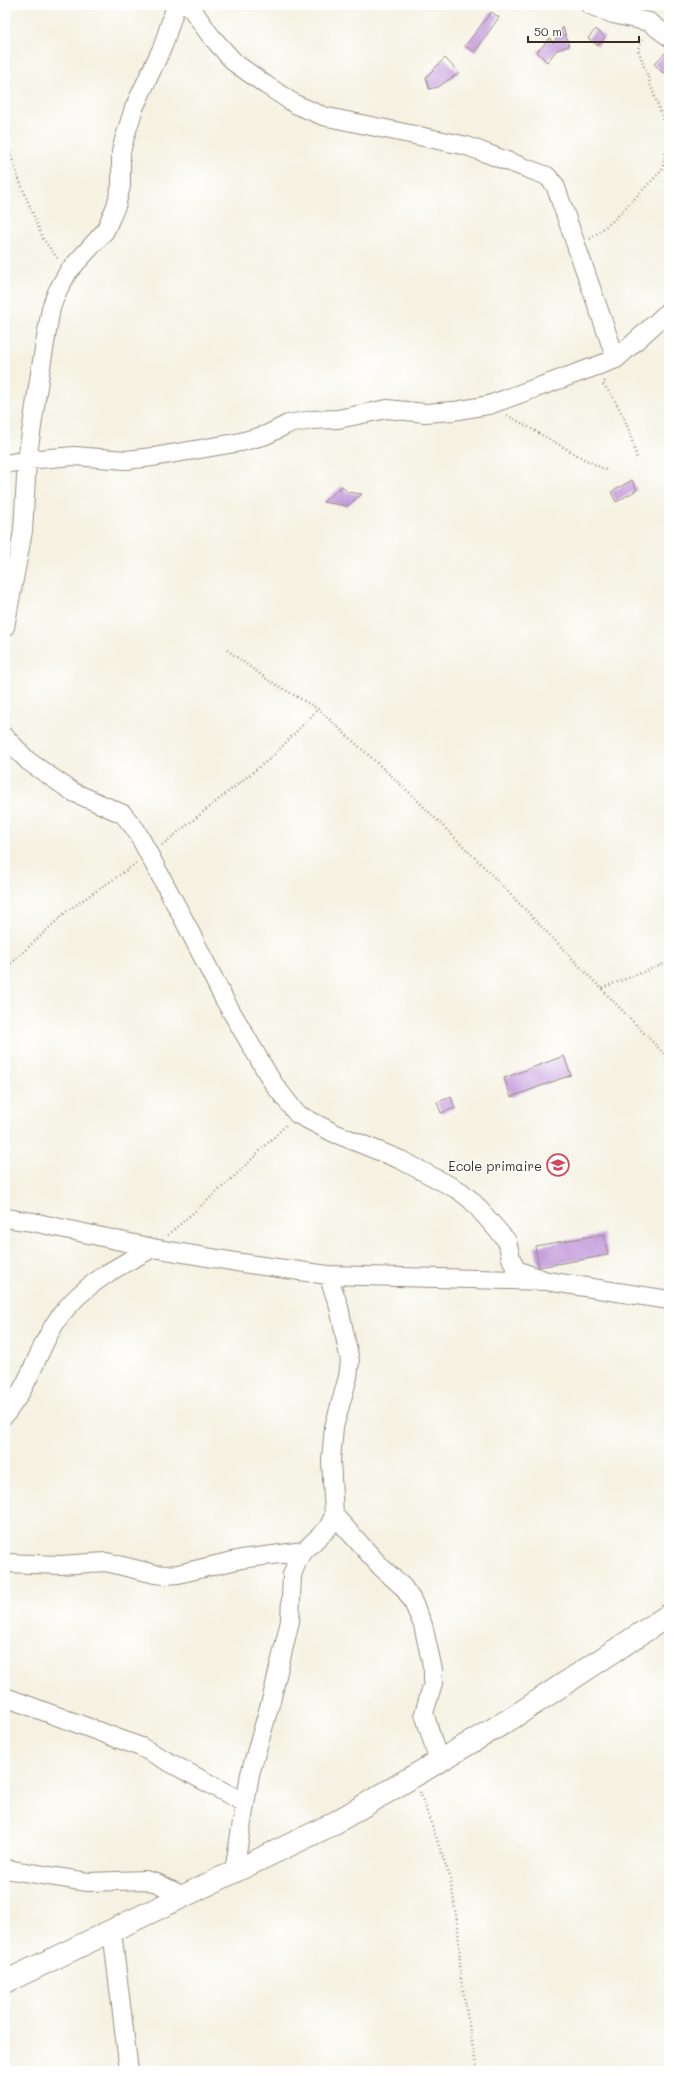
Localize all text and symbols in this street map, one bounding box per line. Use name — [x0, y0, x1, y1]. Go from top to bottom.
scale bar — [528, 18, 639, 44]
text: 50 m — [534, 23, 562, 39]
school or university icon: Ecole primaire — [545, 1152, 571, 1178]
place label: Ecole primaire — [448, 1157, 542, 1174]

